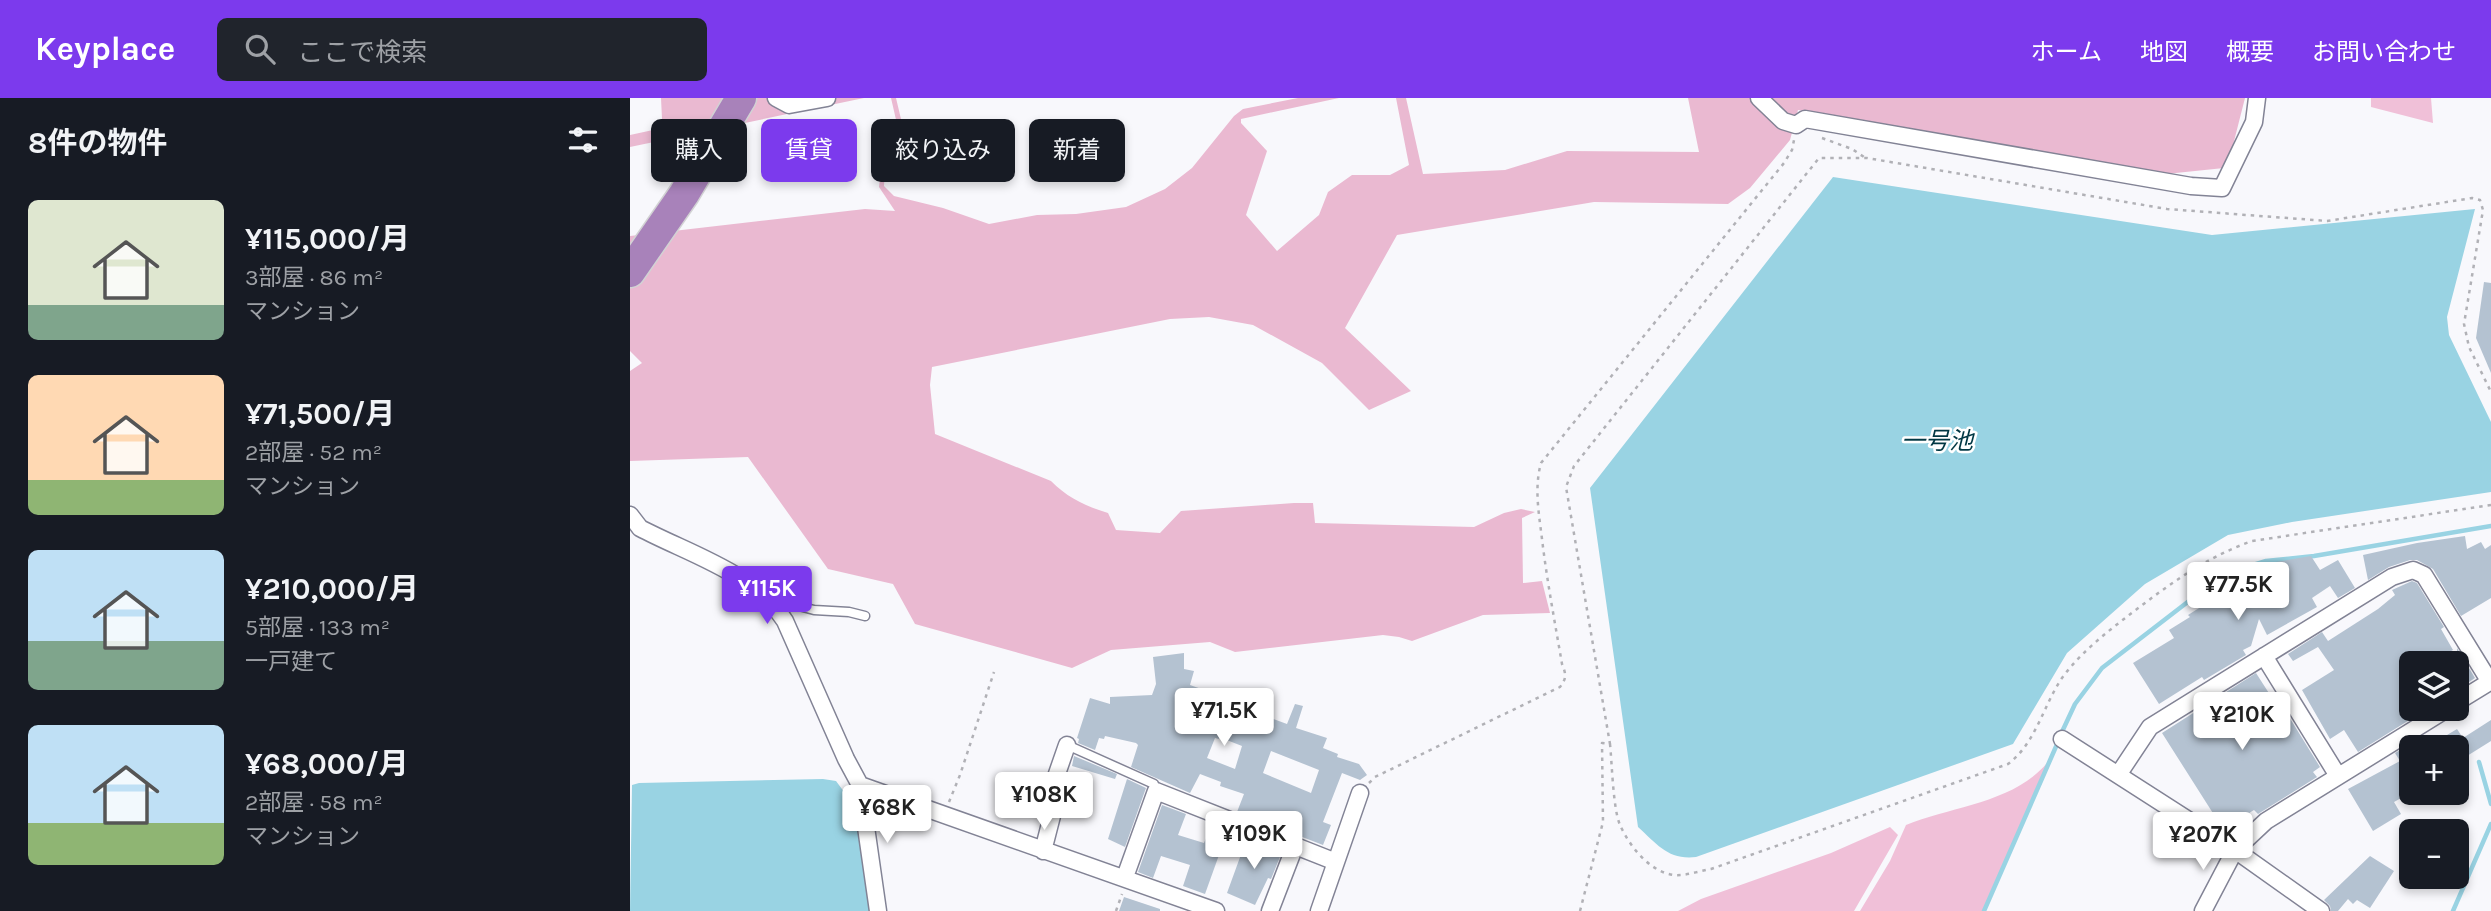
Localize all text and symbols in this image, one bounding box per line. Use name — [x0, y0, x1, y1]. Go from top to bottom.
search box — [217, 18, 707, 81]
text: Keyplace — [35, 30, 175, 68]
icon: search — [241, 30, 279, 68]
text: ここで検索 — [297, 37, 427, 68]
text: ホーム — [2031, 38, 2102, 66]
text: 地図 — [2140, 38, 2188, 66]
text: 概要 — [2226, 38, 2274, 66]
text: お問い合わせ — [2312, 38, 2456, 66]
chip: 購入 — [651, 119, 747, 182]
chip: 賃貸 — [761, 119, 857, 182]
chip: 絞り込み — [871, 119, 1015, 182]
chip: 新着 — [1029, 119, 1125, 182]
icon: filters — [564, 121, 602, 159]
text: 8件の物件 — [28, 125, 167, 161]
text: ¥115,000/月 — [245, 221, 410, 257]
icon: home — [84, 228, 168, 312]
text: 3部屋 · 86 m² — [245, 264, 383, 291]
text: マンション — [245, 298, 360, 325]
text: ¥71,500/月 — [245, 396, 395, 432]
icon: home — [84, 403, 168, 487]
water label: 一号池 — [1901, 427, 1975, 455]
text: 2部屋 · 52 m² — [245, 439, 382, 466]
text: マンション — [245, 473, 360, 500]
pin: ¥77.5K — [2181, 562, 2295, 622]
pin: ¥115K — [718, 566, 816, 626]
text: ¥210,000/月 — [245, 571, 419, 607]
text: ¥77.5K — [2203, 571, 2273, 598]
text: ¥115K — [738, 575, 796, 602]
icon: home — [84, 578, 168, 662]
text: 5部屋 · 133 m² — [245, 614, 390, 641]
text: 一戸建て — [245, 648, 337, 675]
map controls — [2399, 651, 2469, 889]
button: layers — [2399, 651, 2469, 721]
pin: ¥71.5K — [1167, 688, 1281, 748]
pin: ¥210K — [2193, 692, 2291, 752]
text: ¥71.5K — [1191, 697, 1257, 724]
text: ¥210K — [2209, 701, 2275, 728]
button: + — [2399, 735, 2469, 805]
text: ¥68,000/月 — [245, 746, 409, 782]
icon: home — [84, 753, 168, 837]
pin: ¥108K — [995, 772, 1093, 832]
text: ¥108K — [1011, 781, 1077, 808]
pin: ¥68K — [846, 786, 928, 845]
text: 2部屋 · 58 m² — [245, 789, 383, 816]
text: ¥68K — [858, 794, 916, 821]
pin: ¥109K — [1205, 812, 1303, 871]
pin: ¥207K — [2154, 812, 2252, 872]
button: − — [2399, 819, 2469, 889]
text: ¥109K — [1221, 820, 1287, 847]
text: ¥207K — [2169, 821, 2237, 848]
text: マンション — [245, 823, 360, 850]

